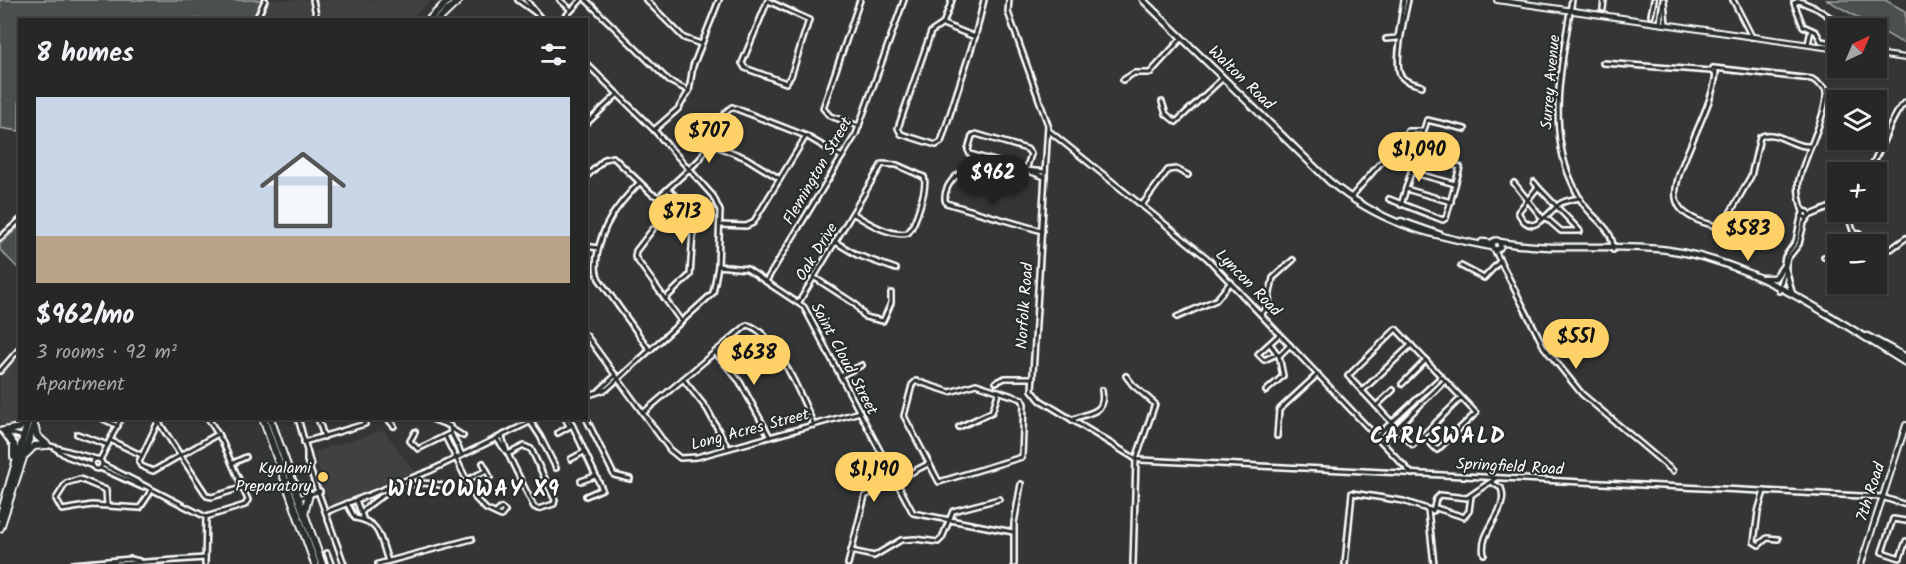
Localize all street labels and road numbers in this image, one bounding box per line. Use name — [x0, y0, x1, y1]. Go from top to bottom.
street label: Surrey Avenue — [1534, 34, 1568, 130]
street label: Walton Road — [1202, 40, 1281, 117]
street label: Flemington Street — [777, 112, 860, 230]
street label: Oak Drive — [789, 218, 845, 286]
street label: Lyncon Road — [1209, 243, 1288, 323]
street label: Norfolk Road — [1010, 261, 1041, 350]
street label: Saint Cloud Street — [804, 298, 885, 420]
street label: Long Acres Street — [688, 402, 813, 458]
street label: Springfield Road — [1456, 452, 1565, 482]
street label: 7th Road — [1850, 458, 1893, 525]

